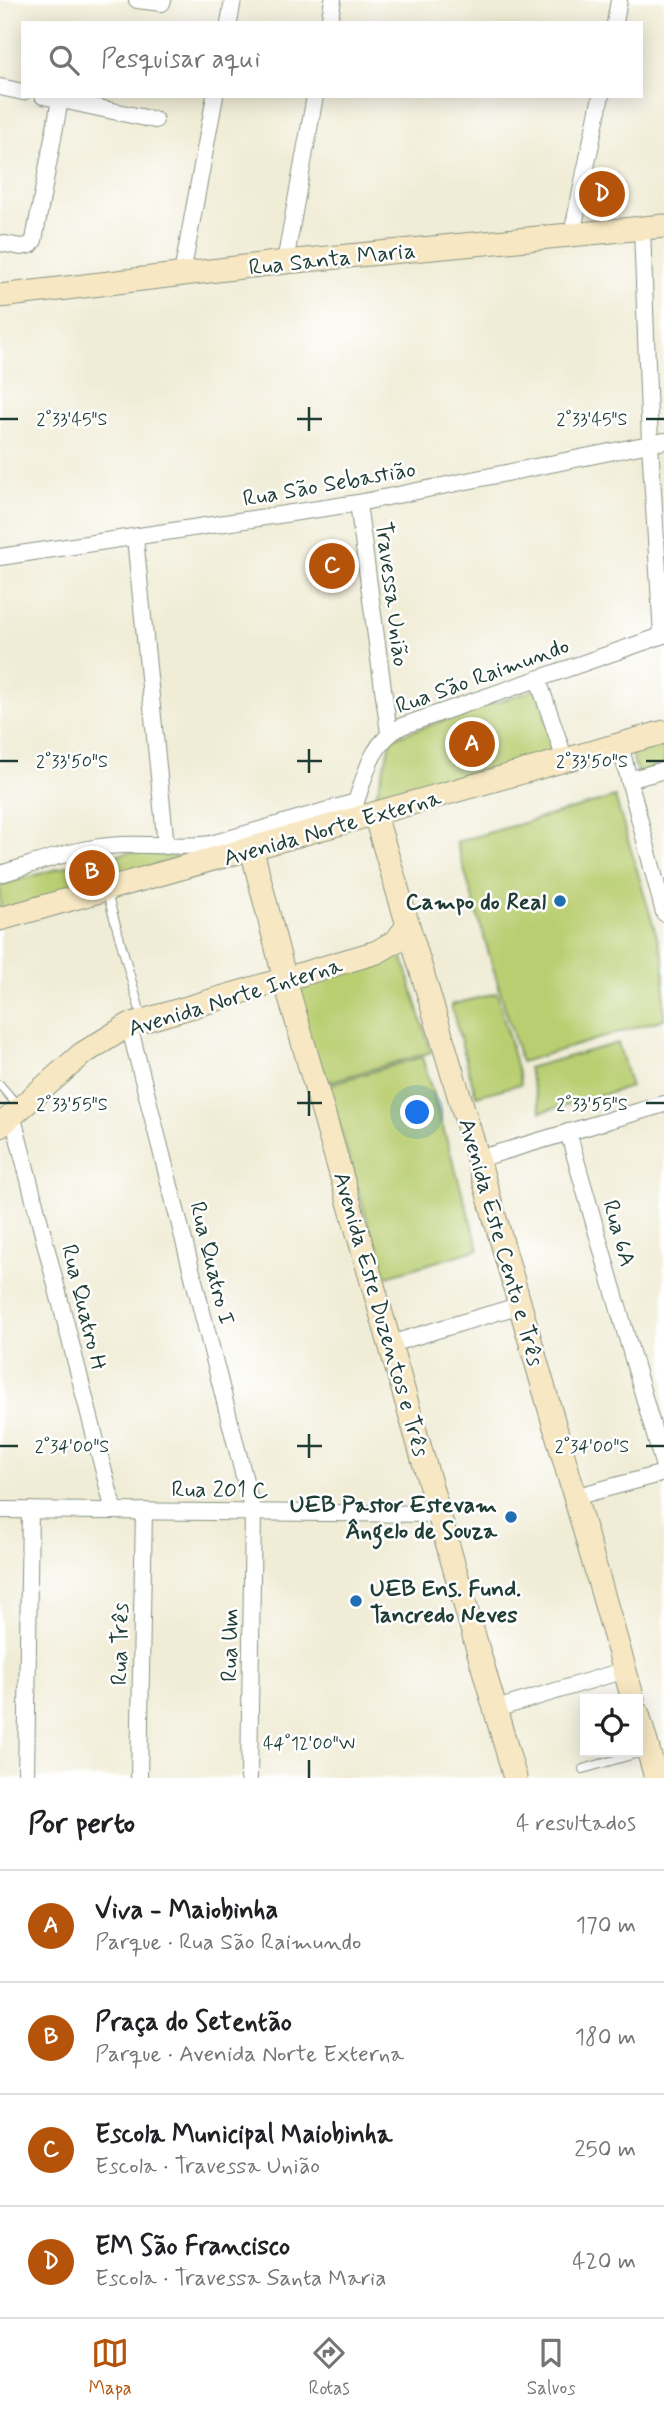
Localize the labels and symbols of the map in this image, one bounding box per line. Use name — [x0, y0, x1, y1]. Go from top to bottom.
pin: D — [579, 168, 625, 220]
street label: Rua Santa Maria — [247, 236, 417, 284]
text: 2°33'45"S — [36, 408, 108, 432]
text: 2°33'45"S — [556, 408, 628, 432]
street label: Rua São Sebastião — [241, 455, 418, 515]
street label: Travessa União — [367, 520, 415, 668]
pin: C — [309, 540, 355, 592]
street label: Rua São Raimundo — [392, 632, 574, 722]
pin: A — [449, 718, 495, 770]
text: 2°33'50"S — [36, 750, 108, 774]
text: 2°33'50"S — [556, 750, 628, 774]
street label: Avenida Norte Externa — [220, 783, 445, 874]
pin: B — [69, 847, 115, 899]
place label: Campo do Real — [406, 888, 546, 918]
marker: Campo do Real — [552, 893, 568, 909]
street label: Avenida Norte Interna — [125, 951, 347, 1045]
text: 2°33'55"S — [36, 1093, 108, 1117]
text: 2°33'55"S — [556, 1093, 628, 1117]
your location — [400, 1095, 434, 1129]
street label: Avenida Este Cento e Três — [450, 1115, 550, 1370]
street label: Avenida Este Duzentos e Três — [325, 1169, 435, 1460]
street label: Rua 6A — [594, 1197, 642, 1270]
street label: Rua Quatro I — [181, 1199, 241, 1328]
street label: Rua Quatro H — [53, 1241, 113, 1374]
text: 2°34'00"S — [35, 1435, 109, 1459]
text: 2°34'00"S — [555, 1435, 629, 1459]
street label: Rua 201 C — [171, 1475, 269, 1507]
place label: UEB Pastor Estevam Ângelo de Souza — [290, 1491, 498, 1550]
marker: UEB Pastor Estevam Ângelo de Souza — [503, 1509, 519, 1525]
place label: UEB Ens. Fund. Tancredo Neves — [370, 1575, 521, 1631]
marker: UEB Ens. Fund. Tancredo Neves — [348, 1593, 364, 1609]
street label: Rua Três — [105, 1602, 137, 1686]
street label: Rua Um — [215, 1608, 247, 1682]
text: 44°12'00"W — [263, 1732, 355, 1756]

